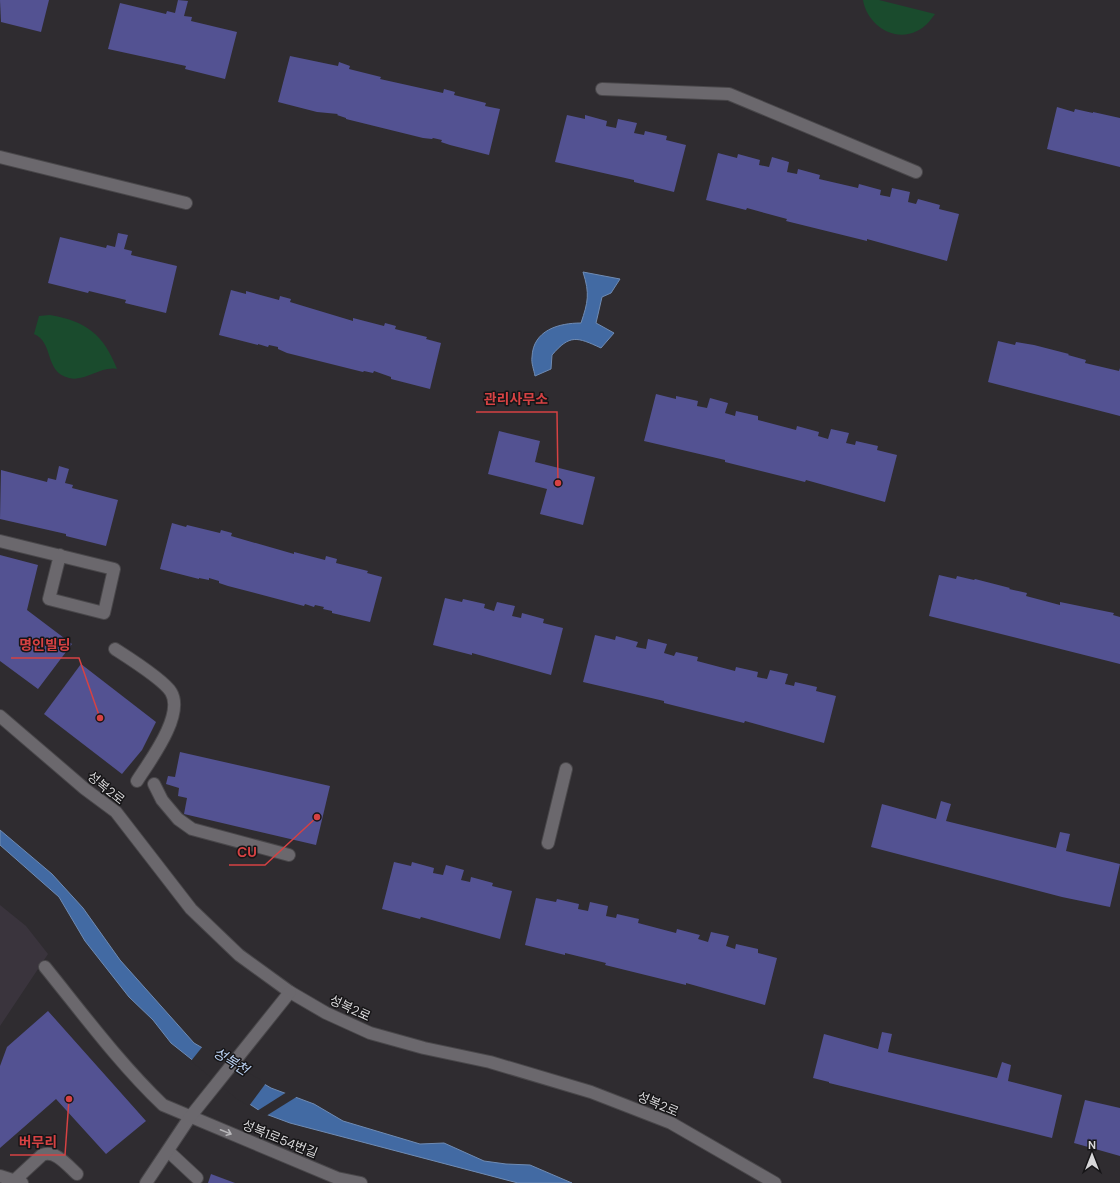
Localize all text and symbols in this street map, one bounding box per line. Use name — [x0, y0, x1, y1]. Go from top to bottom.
callout: 관리사무소 — [476, 386, 557, 412]
text: 관리사무소 — [484, 390, 548, 408]
callout: 명인빌딩 — [11, 632, 79, 658]
text: 명인빌딩 — [19, 636, 71, 654]
street label: 성복2로 — [84, 768, 128, 808]
callout: CU — [229, 839, 265, 865]
text: CU — [237, 843, 257, 861]
street label: 성복2로 — [327, 991, 373, 1025]
water label: 성복천 — [210, 1043, 253, 1079]
street label: 성복2로 — [635, 1088, 681, 1120]
street label: 성복1로54번길 — [240, 1116, 320, 1162]
callout: 버무리 — [10, 1129, 65, 1155]
one-way arrow — [220, 1129, 232, 1136]
text: 버무리 — [19, 1133, 57, 1151]
north arrow — [1072, 1135, 1112, 1175]
text: N — [1088, 1138, 1096, 1152]

